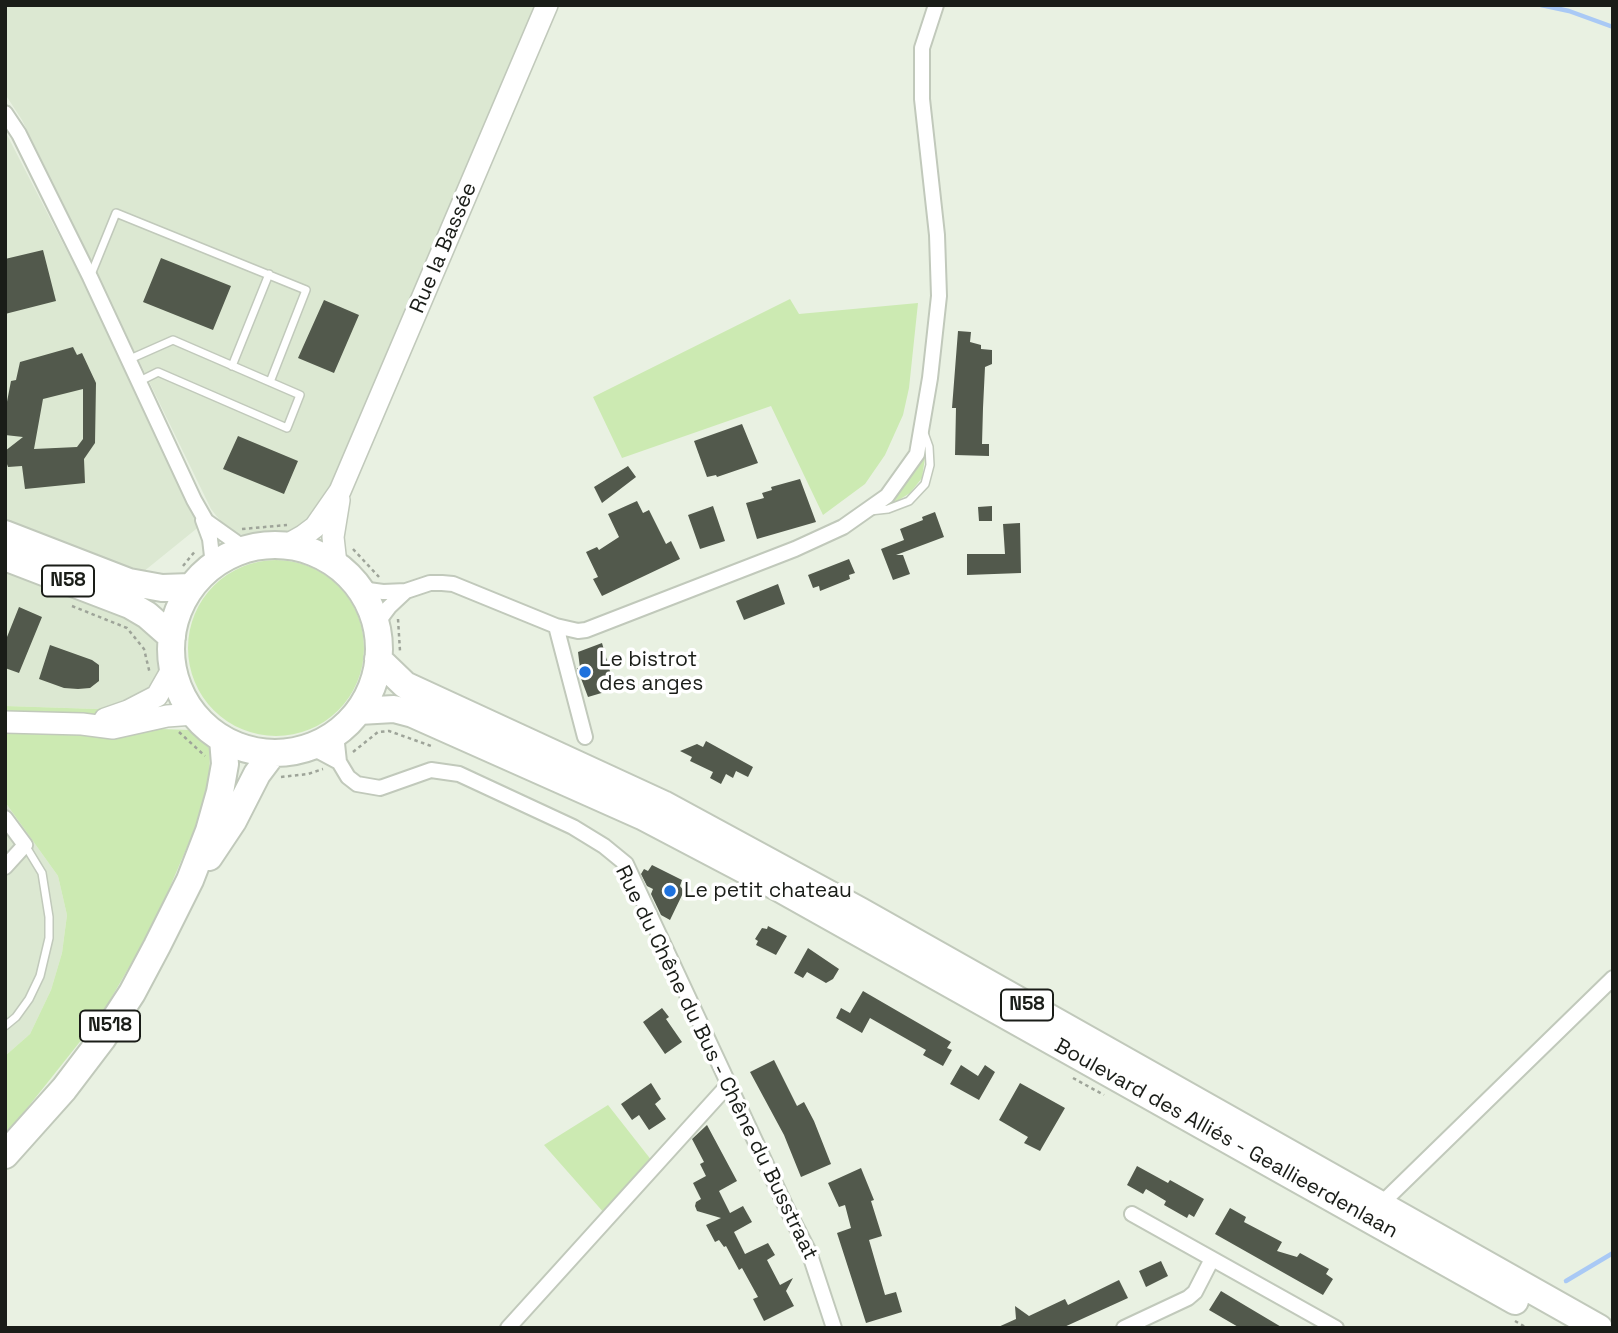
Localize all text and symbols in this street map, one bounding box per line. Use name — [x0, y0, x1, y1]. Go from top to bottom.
street label: Rue la Bassée — [405, 179, 483, 317]
road number: N58 — [42, 566, 94, 596]
place label: Le bistrot des anges — [599, 647, 703, 697]
marker: Le bistrot des anges — [577, 664, 593, 680]
street label: Rue du Chêne du Bus - Chêne du Busstraat — [609, 862, 823, 1264]
place label: Le petit chateau — [684, 878, 852, 904]
marker: Le petit chateau — [662, 883, 678, 899]
road number: N58 — [1001, 990, 1053, 1021]
road number: N518 — [80, 1010, 140, 1042]
street label: Boulevard des Alliés - Geallieerdenlaan — [1050, 1034, 1402, 1244]

